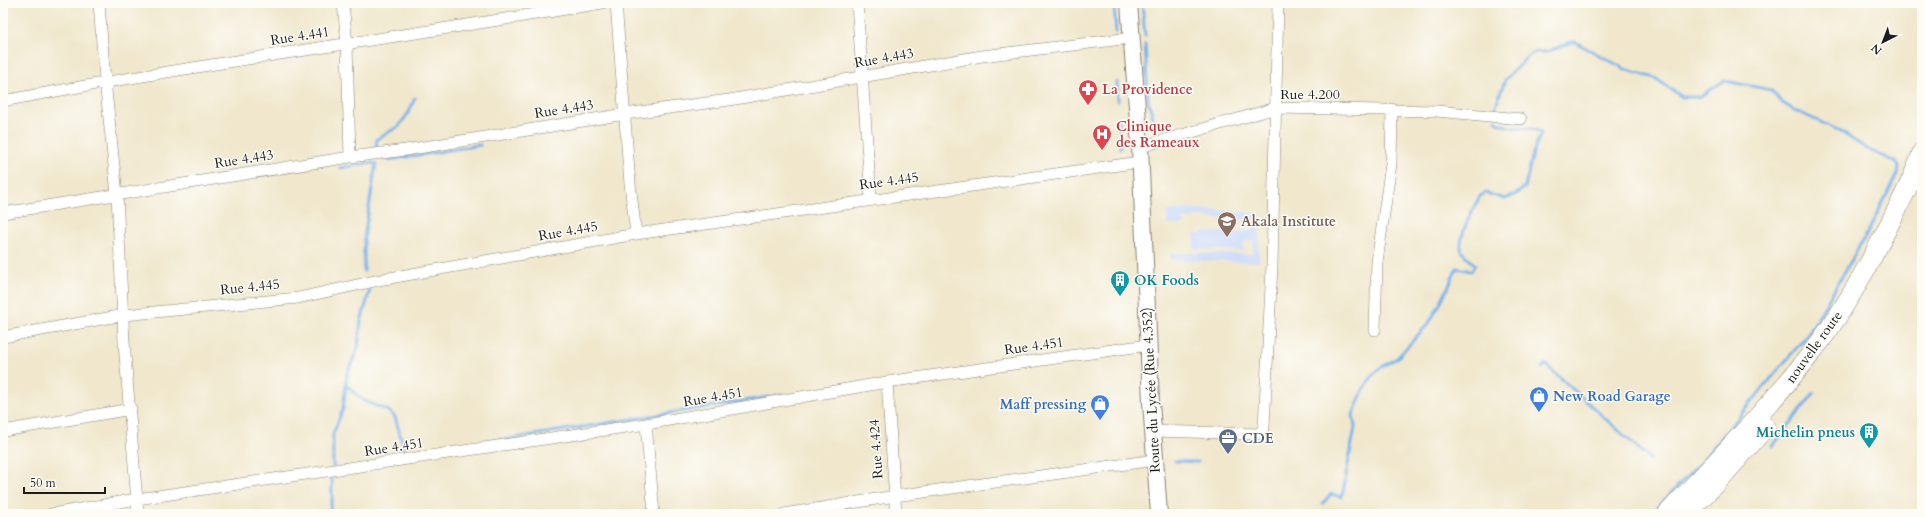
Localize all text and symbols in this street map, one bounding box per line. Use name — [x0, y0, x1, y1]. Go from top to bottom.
street label: Rue 4.441 — [269, 22, 331, 50]
north arrow — [1863, 22, 1903, 62]
text: N — [1868, 40, 1885, 58]
street label: Rue 4.443 — [853, 43, 915, 73]
pharmacy icon: La Providence — [1077, 78, 1099, 106]
place label: La Providence — [1102, 80, 1193, 99]
street label: Rue 4.200 — [1280, 85, 1340, 104]
street label: Rue 4.443 — [533, 95, 595, 123]
place label: Clinique des Rameaux — [1116, 117, 1200, 152]
hospital icon: Clinique des Rameaux — [1091, 123, 1113, 151]
street label: Rue 4.443 — [213, 145, 275, 173]
street label: Rue 4.445 — [858, 167, 920, 195]
school or university icon: Akala Institute — [1216, 210, 1238, 238]
place label: Akala Institute — [1241, 212, 1336, 231]
street label: Rue 4.445 — [537, 216, 599, 246]
building icon: OK Foods — [1109, 269, 1131, 297]
place label: OK Foods — [1134, 271, 1199, 290]
street label: Rue 4.445 — [219, 274, 281, 300]
street label: Route du Lycée (Rue 4.352) — [1137, 307, 1165, 473]
street label: nouvelle route — [1781, 307, 1847, 387]
street label: Rue 4.451 — [1003, 332, 1065, 360]
street label: Rue 4.451 — [682, 382, 744, 412]
shop icon: New Road Garage — [1528, 385, 1550, 413]
place label: New Road Garage — [1553, 387, 1671, 406]
shop icon: Maff pressing — [1089, 393, 1111, 421]
place label: Maff pressing — [1000, 395, 1087, 414]
street label: Rue 4.424 — [864, 419, 888, 479]
building icon: Michelin pneus — [1858, 421, 1880, 449]
place label: Michelin pneus — [1756, 423, 1855, 442]
office icon: CDE — [1217, 427, 1239, 455]
place label: CDE — [1242, 429, 1274, 448]
street label: Rue 4.451 — [363, 433, 425, 461]
scale bar — [24, 469, 105, 495]
text: 50 m — [30, 475, 57, 491]

